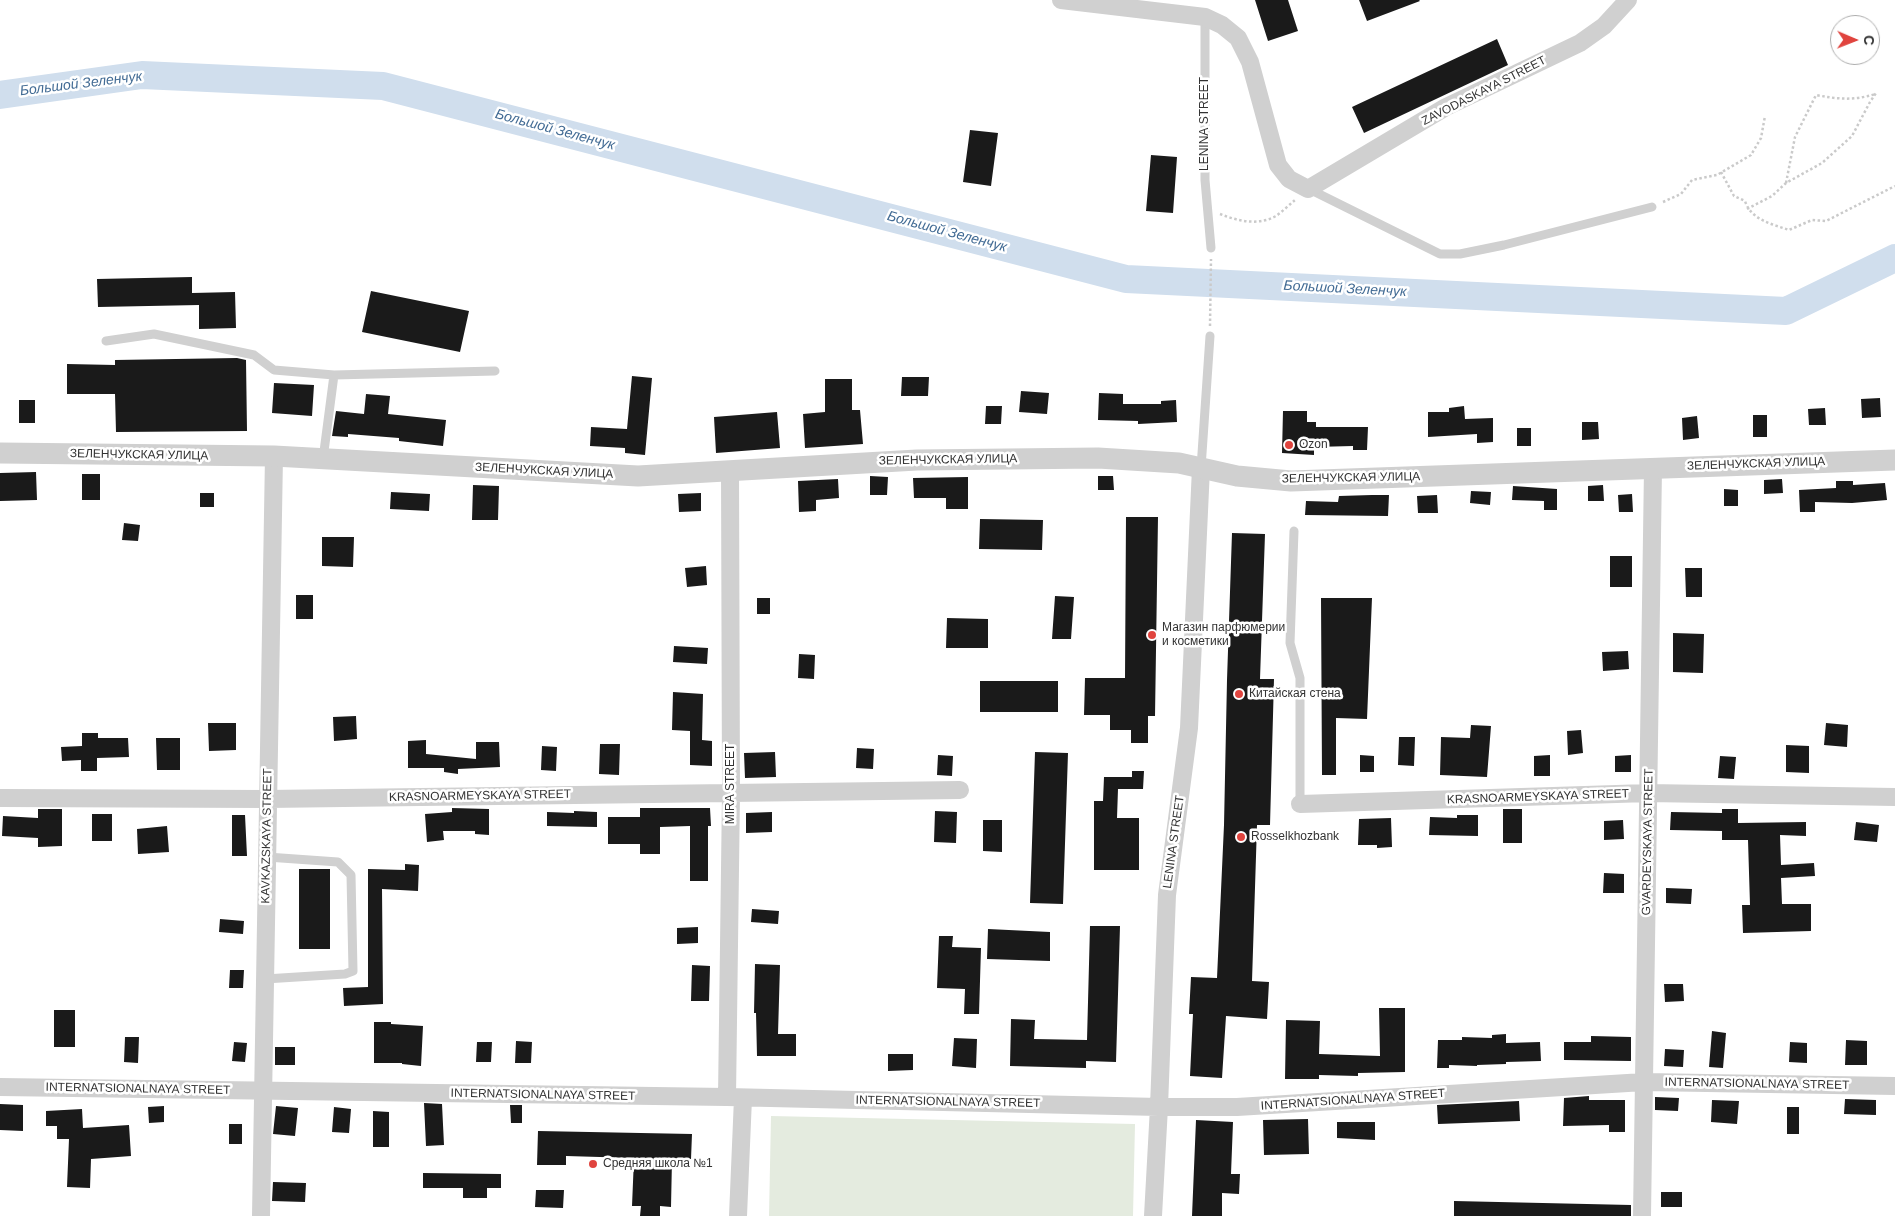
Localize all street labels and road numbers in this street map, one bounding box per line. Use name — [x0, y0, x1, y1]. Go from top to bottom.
street label: ZAVODASKAYA STREET — [1420, 53, 1548, 129]
street label: LENINA STREET — [1198, 77, 1212, 171]
street label: ЗЕЛЕНЧУКСКАЯ УЛИЦА — [70, 447, 208, 463]
street label: ЗЕЛЕНЧУКСКАЯ УЛИЦА — [879, 452, 1017, 468]
street label: ЗЕЛЕНЧУКСКАЯ УЛИЦА — [1687, 454, 1825, 474]
street label: ЗЕЛЕНЧУКСКАЯ УЛИЦА — [474, 460, 614, 482]
street label: ЗЕЛЕНЧУКСКАЯ УЛИЦА — [1282, 470, 1420, 486]
street label: MIRA STREET — [724, 744, 738, 824]
street label: KAVKAZSKAYA STREET — [259, 768, 275, 904]
street label: GVARDEYSKAYA STREET — [1640, 769, 1656, 915]
street label: KRASNOARMEYSKAYA STREET — [389, 787, 571, 805]
street label: KRASNOARMEYSKAYA STREET — [1447, 787, 1629, 807]
street label: LENINA STREET — [1160, 794, 1188, 890]
street label: INTERNATSIONALNAYA STREET — [1665, 1075, 1849, 1093]
street label: INTERNATSIONALNAYA STREET — [46, 1080, 230, 1098]
street label: INTERNATSIONALNAYA STREET — [451, 1086, 635, 1104]
street label: INTERNATSIONALNAYA STREET — [1260, 1086, 1446, 1114]
street label: INTERNATSIONALNAYA STREET — [856, 1093, 1040, 1111]

